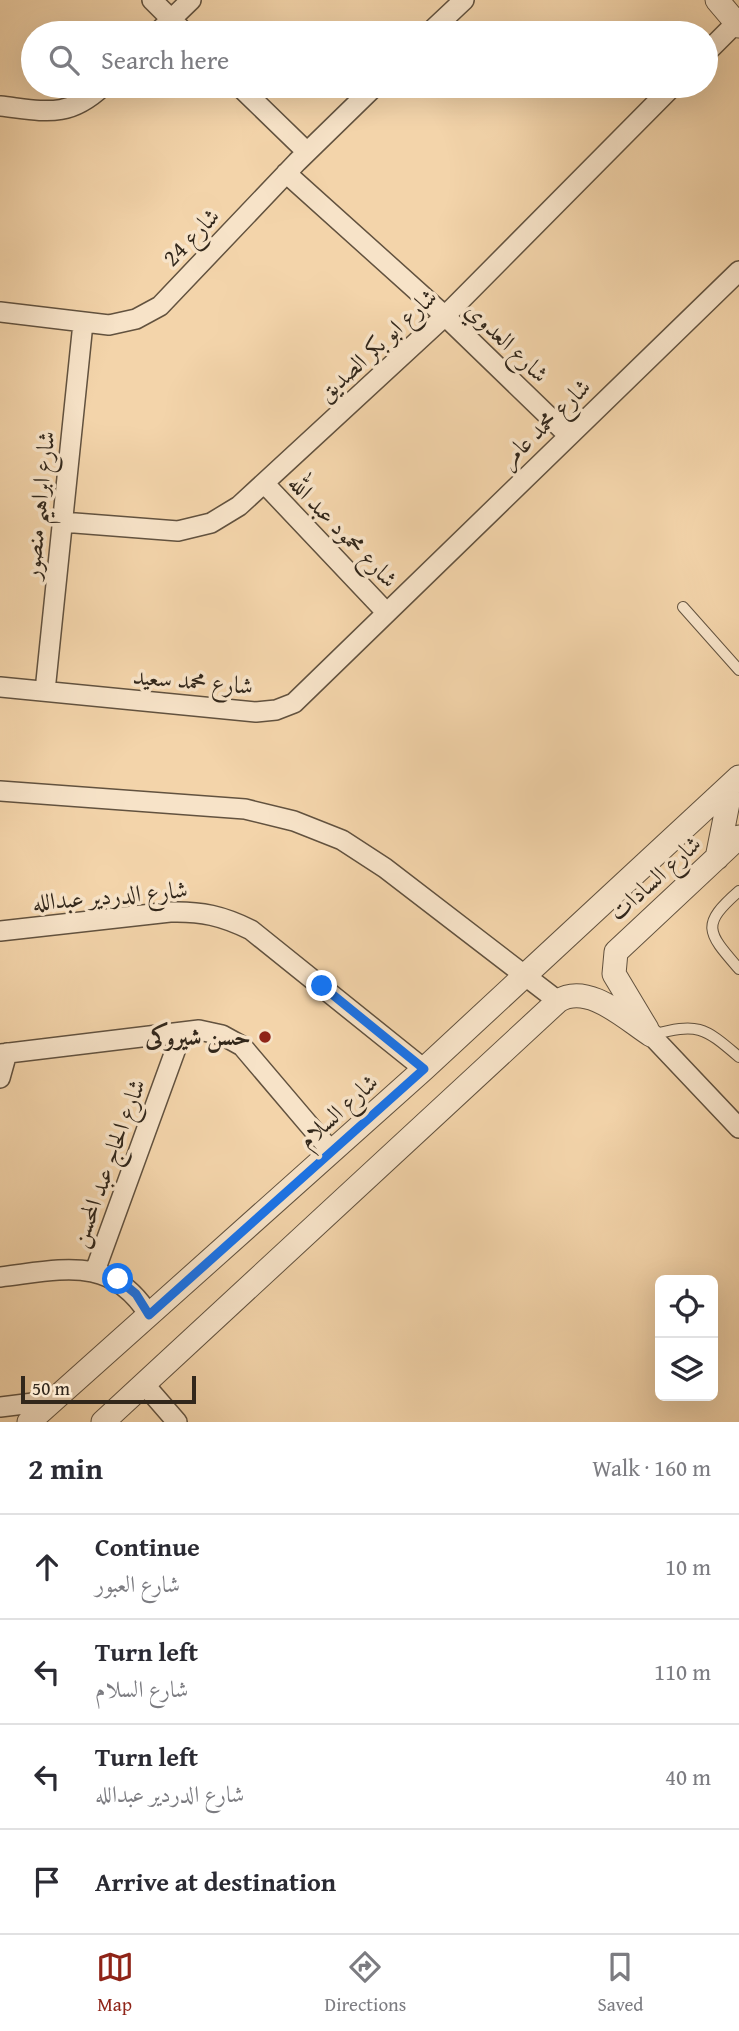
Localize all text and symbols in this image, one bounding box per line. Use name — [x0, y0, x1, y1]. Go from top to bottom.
search box — [21, 21, 718, 98]
text: Search here — [101, 40, 229, 79]
icon: search — [45, 41, 83, 79]
street label: شارع 24 — [154, 199, 230, 276]
street label: شارع ابو بكر الصديق — [309, 280, 447, 412]
street label: شارع العدوي — [456, 293, 557, 393]
street label: شارع محمد عامر — [491, 370, 600, 478]
street label: شارع ابراهيم منصور — [13, 429, 71, 583]
street label: شارع محمود عبد الله — [278, 465, 407, 597]
street label: شارع محمد سعيد — [131, 658, 255, 706]
street label: شارع السادات — [601, 827, 711, 931]
street label: شارع الدردير عبدالله — [31, 871, 189, 923]
route end — [306, 970, 337, 1001]
place label: حسن شيروكى — [144, 1019, 251, 1054]
marker: حسن شيروكى — [257, 1029, 273, 1045]
street label: شارع السلام — [290, 1065, 388, 1159]
street label: شارع الحاج عبد المحسن — [61, 1074, 158, 1253]
route start — [102, 1263, 133, 1294]
map controls — [655, 1275, 718, 1401]
button: locate — [655, 1275, 718, 1338]
button: layers — [655, 1338, 718, 1401]
scale bar — [21, 1373, 196, 1405]
text: 50 m — [32, 1374, 70, 1402]
text: 2 min — [28, 1446, 103, 1490]
text: Walk · 160 m — [592, 1451, 711, 1484]
text: Continue — [95, 1527, 200, 1566]
icon: ahead — [28, 1548, 66, 1586]
text: 10 m — [665, 1550, 711, 1583]
text: شارع العبور — [95, 1567, 180, 1600]
text: Turn left — [95, 1632, 198, 1671]
icon: left — [28, 1653, 66, 1691]
text: 110 m — [654, 1655, 711, 1688]
text: شارع السلام — [95, 1672, 188, 1705]
text: Turn left — [95, 1737, 198, 1776]
icon: left — [28, 1758, 66, 1796]
text: 40 m — [665, 1760, 711, 1793]
text: شارع الدردير عبدالله — [95, 1777, 244, 1810]
text: Arrive at destination — [95, 1862, 336, 1901]
icon: arrive — [28, 1863, 66, 1901]
tab: Map — [96, 1948, 134, 2018]
tab: Directions — [325, 1948, 406, 2018]
tab: Saved — [597, 1948, 643, 2018]

